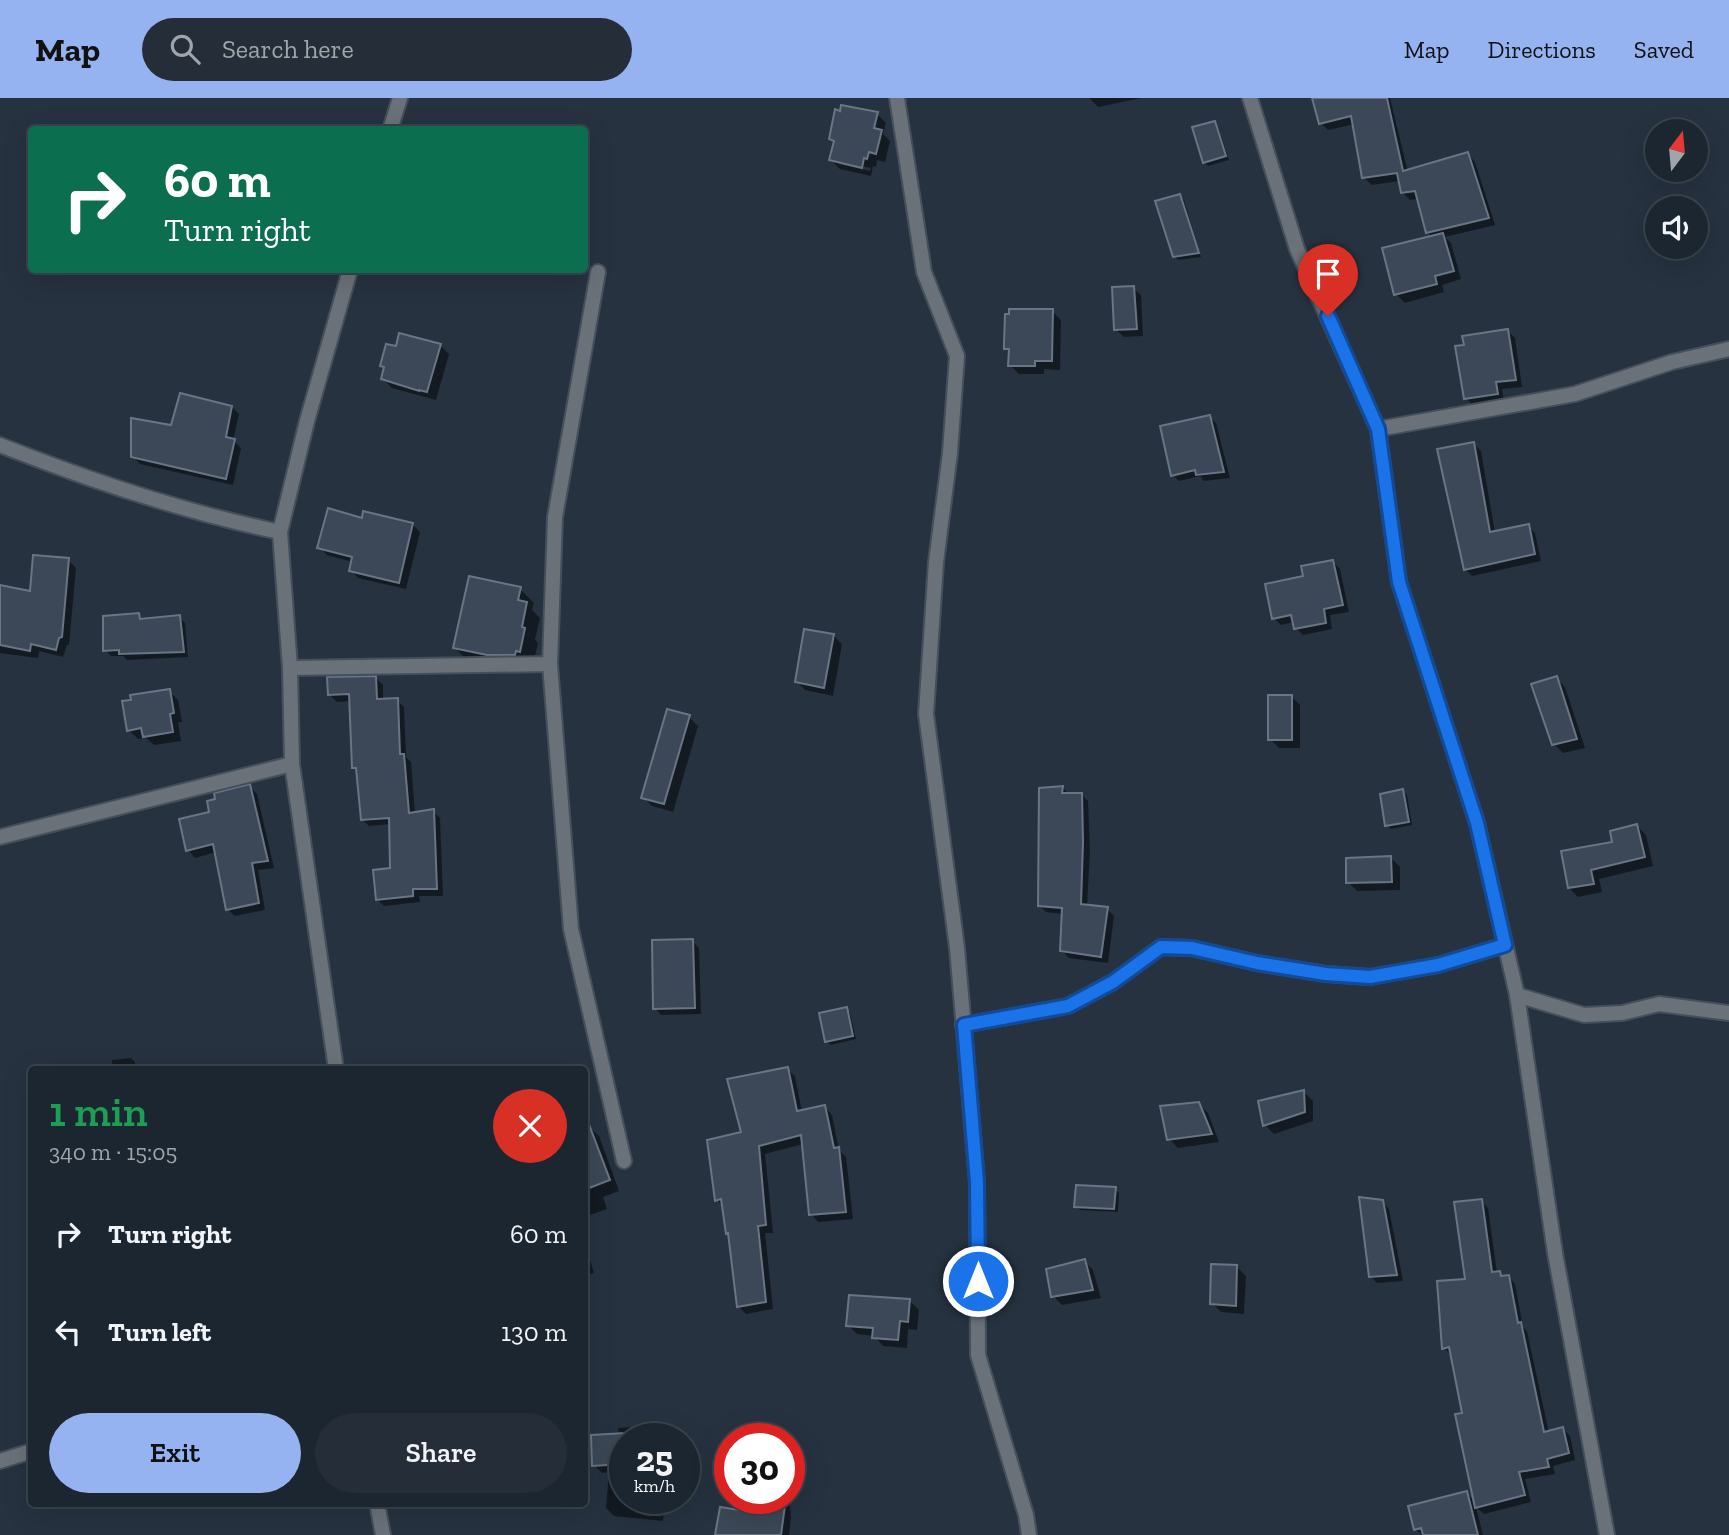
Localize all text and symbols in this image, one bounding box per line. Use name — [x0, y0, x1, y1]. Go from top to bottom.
search box — [142, 18, 632, 81]
text: Map — [35, 30, 100, 69]
icon: search — [166, 30, 204, 68]
text: Search here — [222, 33, 354, 65]
text: Map — [1404, 35, 1450, 64]
text: Directions — [1488, 35, 1596, 64]
text: Saved — [1634, 35, 1694, 64]
north arrow — [1645, 119, 1708, 182]
map controls — [1645, 119, 1708, 259]
text: 60 m — [164, 151, 271, 210]
icon: right — [49, 154, 140, 245]
button: sound — [1645, 196, 1708, 259]
text: Turn right — [164, 211, 311, 249]
pin — [1298, 244, 1358, 316]
icon: arrive — [1309, 255, 1347, 293]
text: 1 min — [49, 1086, 148, 1137]
button: close — [493, 1089, 567, 1163]
text: 340 m · 15:05 — [49, 1138, 177, 1166]
icon: right — [49, 1215, 87, 1253]
text: Turn right — [108, 1218, 231, 1250]
text: 60 m — [510, 1218, 567, 1250]
position arrow — [941, 1244, 1015, 1318]
icon: left — [49, 1313, 87, 1351]
text: Turn left — [108, 1316, 211, 1348]
text: 130 m — [501, 1316, 567, 1348]
button: Exit — [49, 1413, 301, 1493]
button: Share — [315, 1413, 567, 1493]
speed limit sign: 30 — [714, 1423, 805, 1514]
text: 25 — [636, 1438, 673, 1480]
text: km/h — [634, 1475, 675, 1497]

